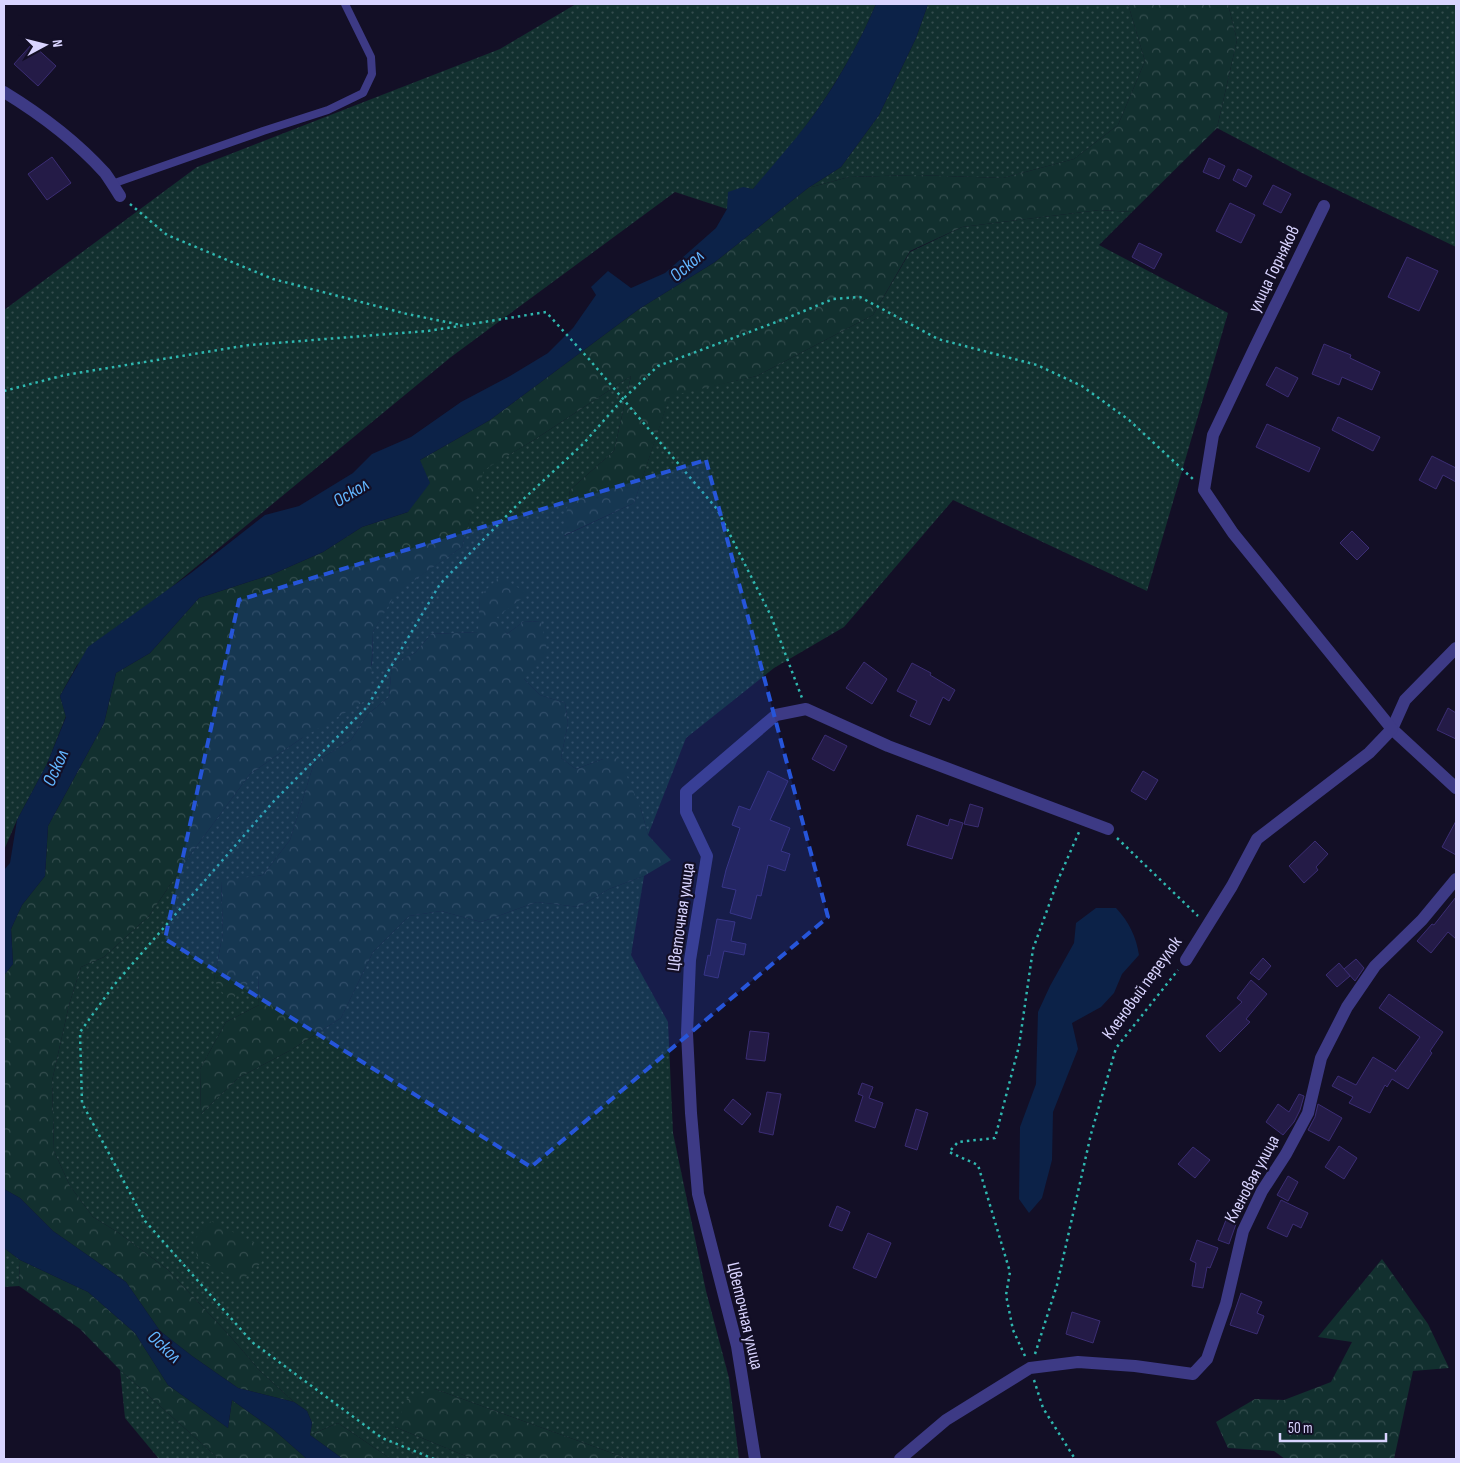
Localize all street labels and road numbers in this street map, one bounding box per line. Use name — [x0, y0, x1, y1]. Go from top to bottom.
street label: улица Горняков — [1244, 222, 1304, 316]
street label: Цветочная улица — [663, 861, 699, 973]
street label: Кленовый переулок — [1098, 932, 1186, 1044]
street label: Кленовая улица — [1220, 1131, 1284, 1226]
street label: Цветочная улица — [722, 1260, 768, 1372]

